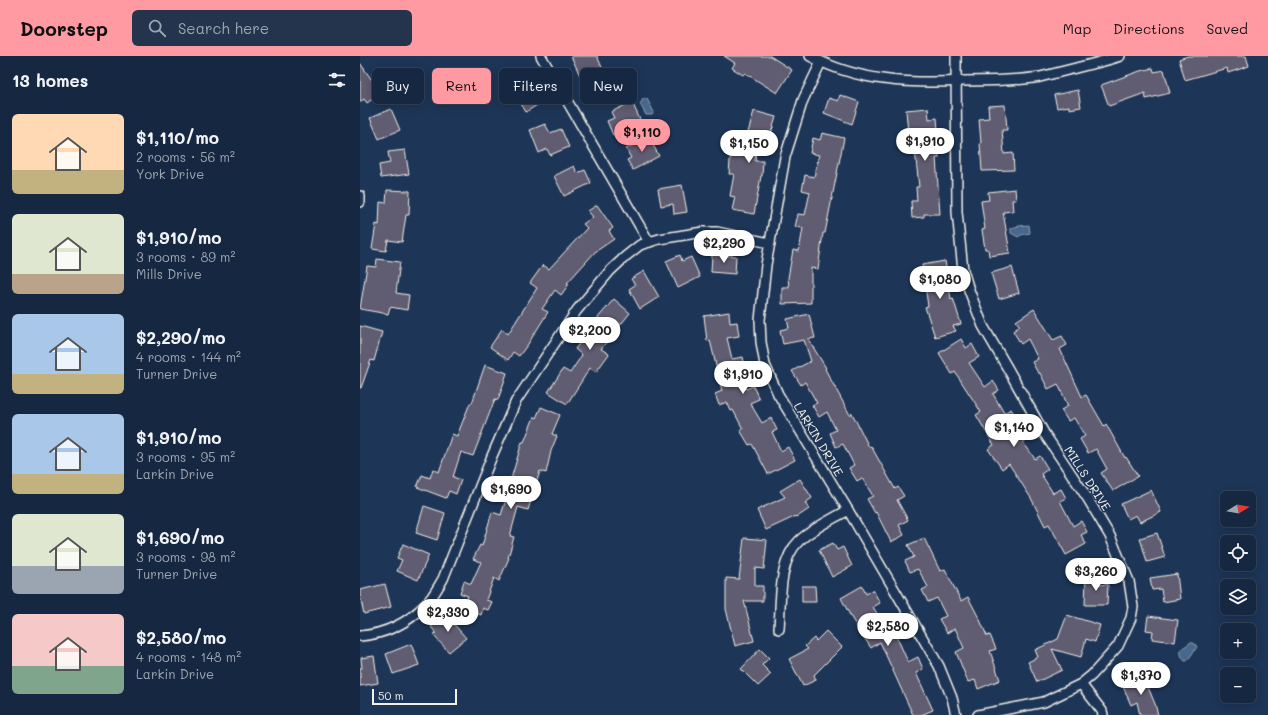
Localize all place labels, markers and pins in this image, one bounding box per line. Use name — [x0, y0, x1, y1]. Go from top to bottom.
pin: $1,110 — [609, 119, 675, 153]
pin: $1,910 — [892, 128, 958, 162]
pin: $1,150 — [716, 130, 782, 164]
pin: $2,290 — [691, 230, 757, 264]
pin: $1,080 — [907, 266, 973, 300]
pin: $2,200 — [557, 317, 623, 351]
pin: $1,910 — [710, 361, 776, 395]
pin: $1,140 — [981, 414, 1047, 448]
pin: $1,690 — [478, 476, 544, 510]
pin: $3,260 — [1063, 558, 1129, 592]
pin: $2,330 — [415, 599, 481, 633]
pin: $2,580 — [855, 613, 921, 647]
pin: $1,370 — [1108, 662, 1174, 696]

